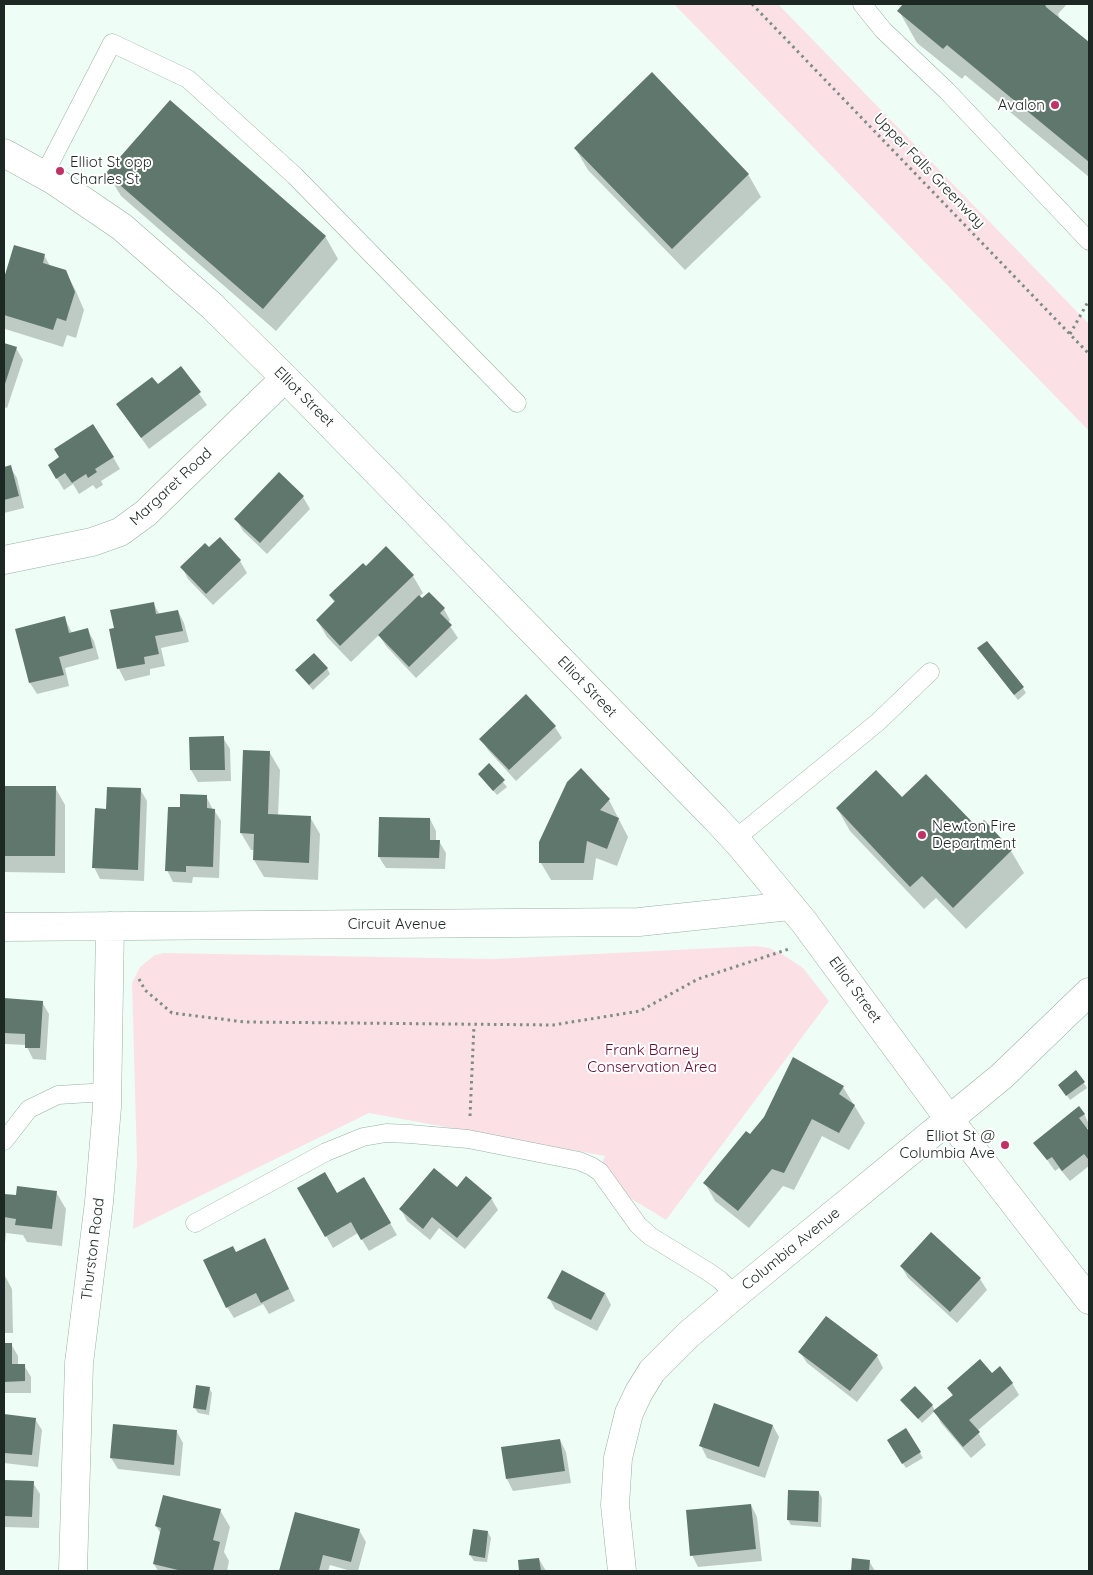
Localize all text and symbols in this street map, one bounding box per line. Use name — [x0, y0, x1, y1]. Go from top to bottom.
place label: Avalon — [998, 96, 1045, 114]
marker: Avalon — [1049, 99, 1061, 111]
street label: Upper Falls Greenway — [869, 110, 989, 232]
place label: Elliot St opp Charles St — [70, 153, 152, 188]
marker: Elliot St opp Charles St — [54, 165, 66, 177]
street label: Elliot Street — [270, 363, 338, 431]
street label: Margaret Road — [126, 444, 216, 530]
street label: Elliot Street — [553, 653, 621, 721]
place label: Newton Fire Department — [932, 817, 1016, 852]
marker: Newton Fire Department — [916, 829, 928, 841]
street label: Circuit Avenue — [348, 915, 446, 933]
street label: Elliot Street — [825, 953, 885, 1027]
park label: Frank Barney Conservation Area — [587, 1041, 717, 1076]
place label: Elliot St @ Columbia Ave — [899, 1127, 995, 1162]
marker: Elliot St @ Columbia Ave — [999, 1139, 1011, 1151]
street label: Thurston Road — [78, 1197, 108, 1301]
street label: Columbia Avenue — [738, 1204, 844, 1294]

